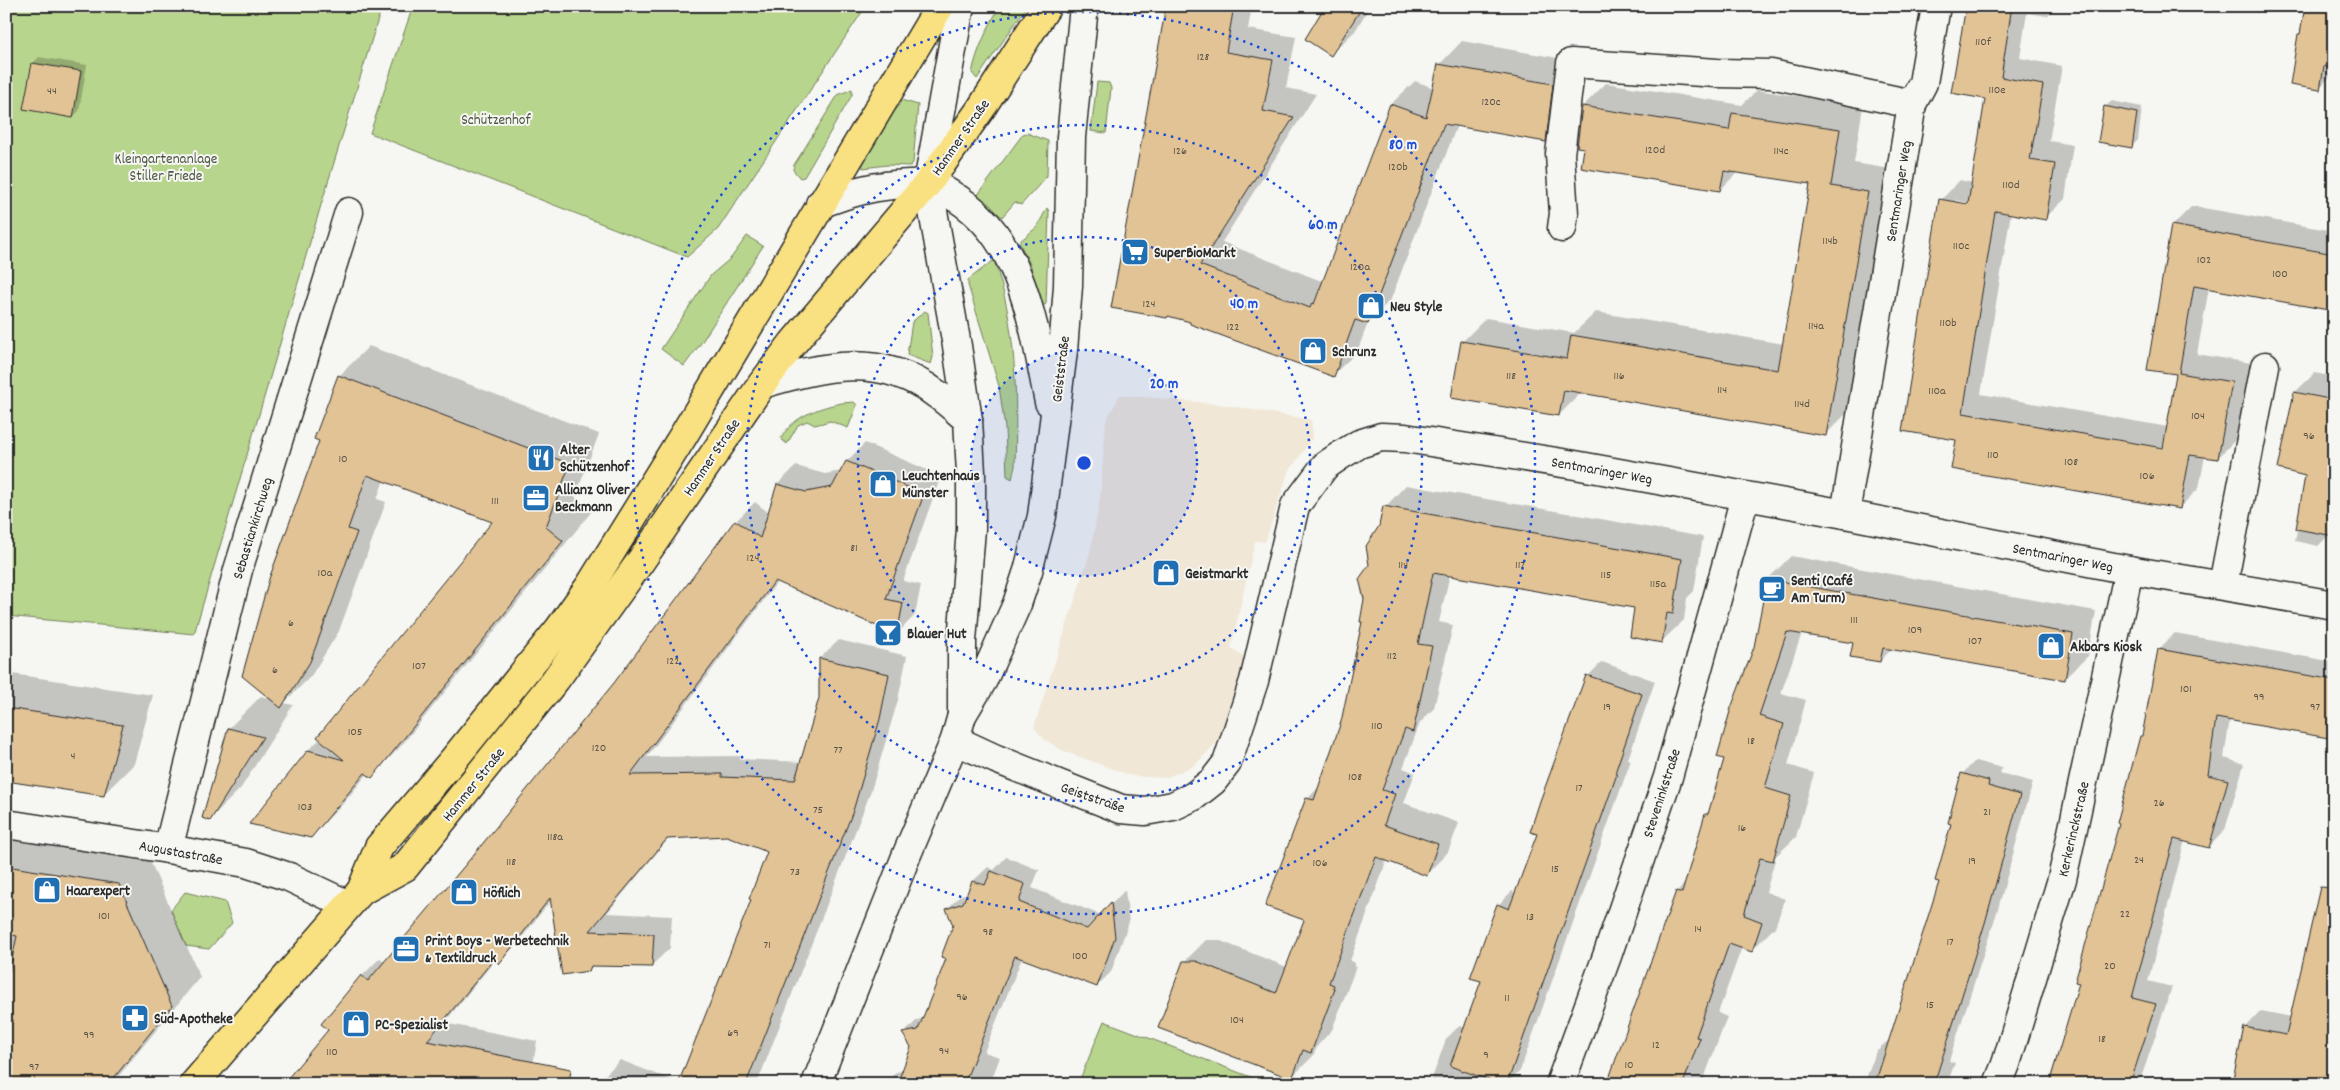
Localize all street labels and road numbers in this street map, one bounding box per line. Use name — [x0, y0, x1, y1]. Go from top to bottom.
street label: Hammer Straße — [927, 95, 997, 181]
street label: Sentmaringer Weg — [1881, 139, 1919, 244]
street label: Geiststraße — [1047, 334, 1077, 404]
street label: Hammer Straße — [679, 415, 747, 501]
street label: Sentmaringer Weg — [1549, 452, 1654, 492]
street label: Sebastiankirchweg — [228, 475, 280, 582]
street label: Sentmaringer Weg — [2010, 538, 2115, 580]
street label: Hammer Straße — [438, 743, 511, 827]
street label: Steveninkstraße — [1638, 746, 1688, 841]
street label: Geiststraße — [1057, 778, 1128, 820]
street label: Kerkerinckstraße — [2053, 779, 2097, 879]
street label: Augustastraße — [137, 836, 225, 872]

